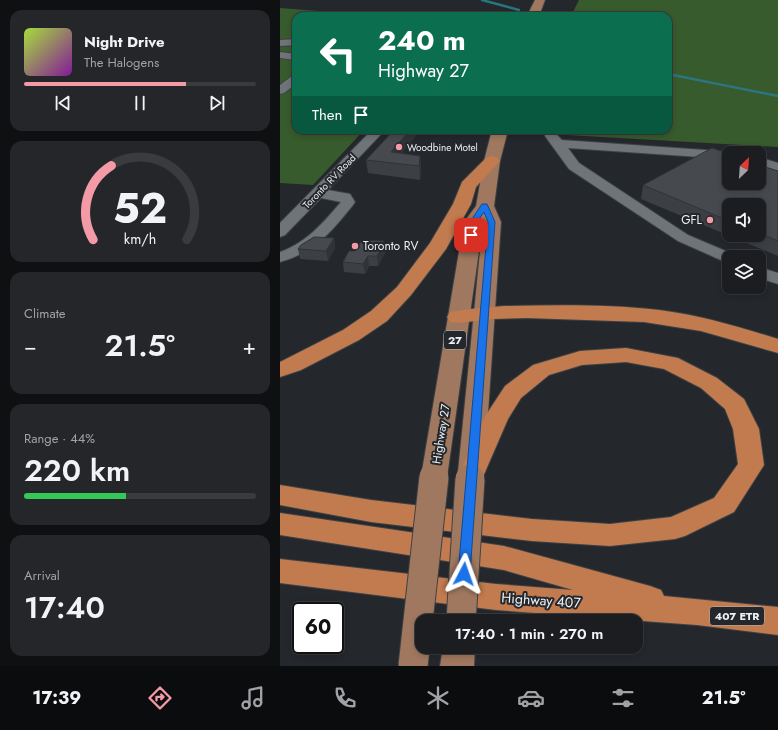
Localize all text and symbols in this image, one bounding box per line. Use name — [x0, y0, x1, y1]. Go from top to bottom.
text: 240 m — [378, 20, 466, 61]
icon: left — [312, 28, 364, 80]
text: Night Drive — [84, 31, 165, 53]
text: The Halogens — [84, 53, 159, 72]
text: Highway 27 — [378, 58, 469, 84]
icon: previous — [52, 92, 74, 114]
icon: pause — [129, 92, 151, 114]
icon: next — [206, 92, 228, 114]
text: Then — [312, 104, 342, 126]
icon: arrive — [350, 104, 372, 126]
place label: Woodbine Motel — [407, 140, 478, 155]
marker: Woodbine Motel — [394, 142, 404, 152]
north arrow — [722, 146, 766, 190]
map controls — [722, 146, 766, 294]
street label: Toronto RV Road — [299, 151, 359, 212]
text: 52 — [113, 178, 167, 239]
button: sound — [722, 198, 766, 242]
place label: GFL — [681, 211, 703, 229]
marker: GFL — [705, 215, 715, 225]
pin — [454, 218, 488, 252]
icon: arrive — [460, 224, 482, 246]
text: km/h — [124, 228, 156, 248]
place label: Toronto RV — [363, 237, 418, 255]
marker: Toronto RV — [350, 241, 360, 251]
button: layers — [722, 250, 766, 294]
text: Climate — [24, 304, 65, 323]
text: 21.5° — [105, 324, 175, 367]
text: − — [24, 330, 37, 362]
text: + — [242, 330, 256, 362]
road number: 27 — [444, 331, 466, 349]
street label: Highway 27 — [427, 402, 455, 465]
text: Range · 44% — [24, 429, 95, 448]
text: 220 km — [24, 449, 130, 492]
position arrow — [443, 553, 485, 595]
text: Arrival — [24, 566, 60, 585]
text: 17:40 — [24, 586, 105, 629]
street label: Highway 407 — [501, 587, 582, 613]
speed limit sign: 60 — [292, 602, 344, 654]
road number: 407 ETR — [710, 607, 764, 625]
text: 17:40 · 1 min · 270 m — [455, 623, 603, 645]
icon: directions — [146, 684, 174, 712]
icon: music — [239, 684, 267, 712]
icon: phone — [331, 684, 359, 712]
icon: climate — [424, 684, 452, 712]
icon: car — [517, 684, 545, 712]
icon: filters — [609, 684, 637, 712]
text: 17:39 — [32, 685, 81, 711]
text: 21.5° — [702, 685, 746, 711]

